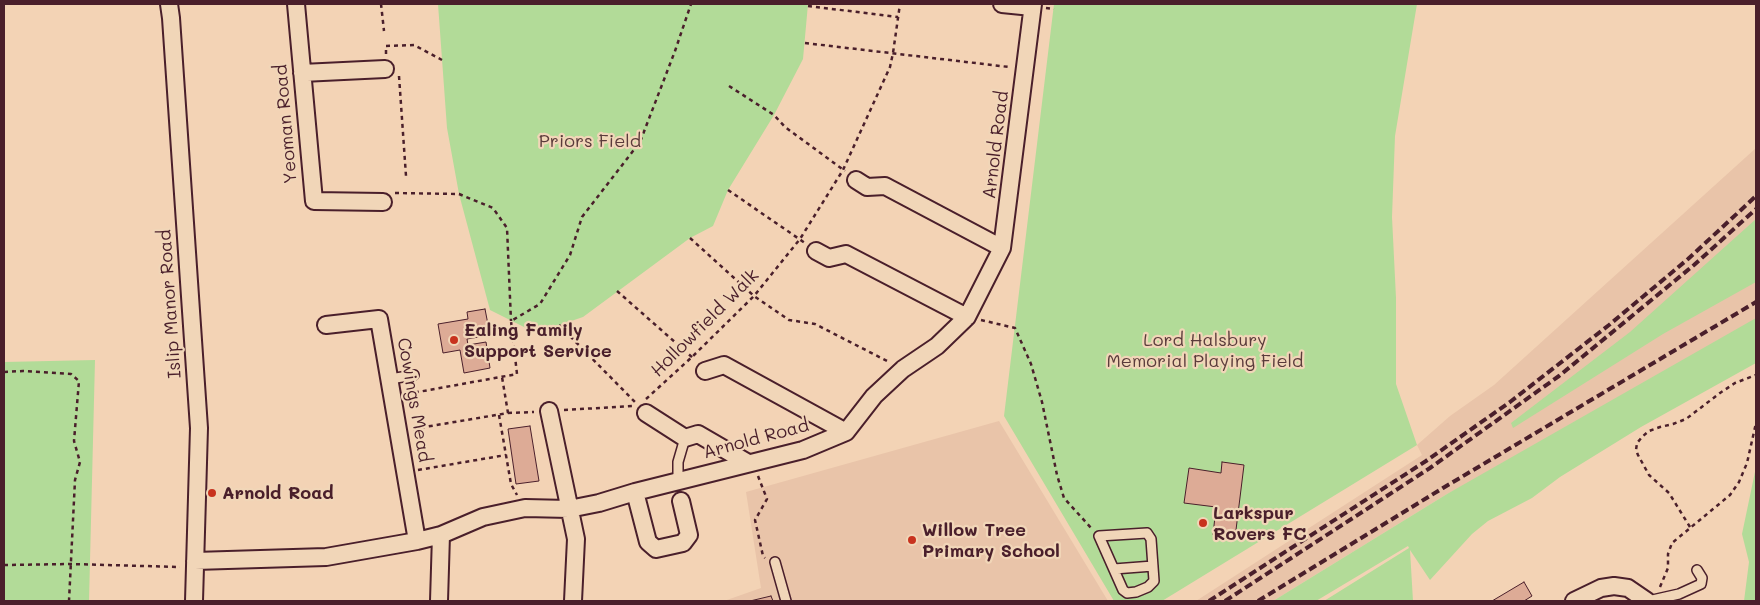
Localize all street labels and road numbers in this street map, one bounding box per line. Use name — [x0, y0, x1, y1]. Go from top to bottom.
street label: Yeoman Road — [270, 63, 302, 185]
street label: Arnold Road — [979, 90, 1013, 200]
street label: Islip Manor Road — [154, 229, 186, 379]
street label: Hollowfield Walk — [647, 265, 763, 381]
street label: Cowings Mead — [392, 336, 436, 464]
street label: Arnold Road — [701, 415, 811, 463]

